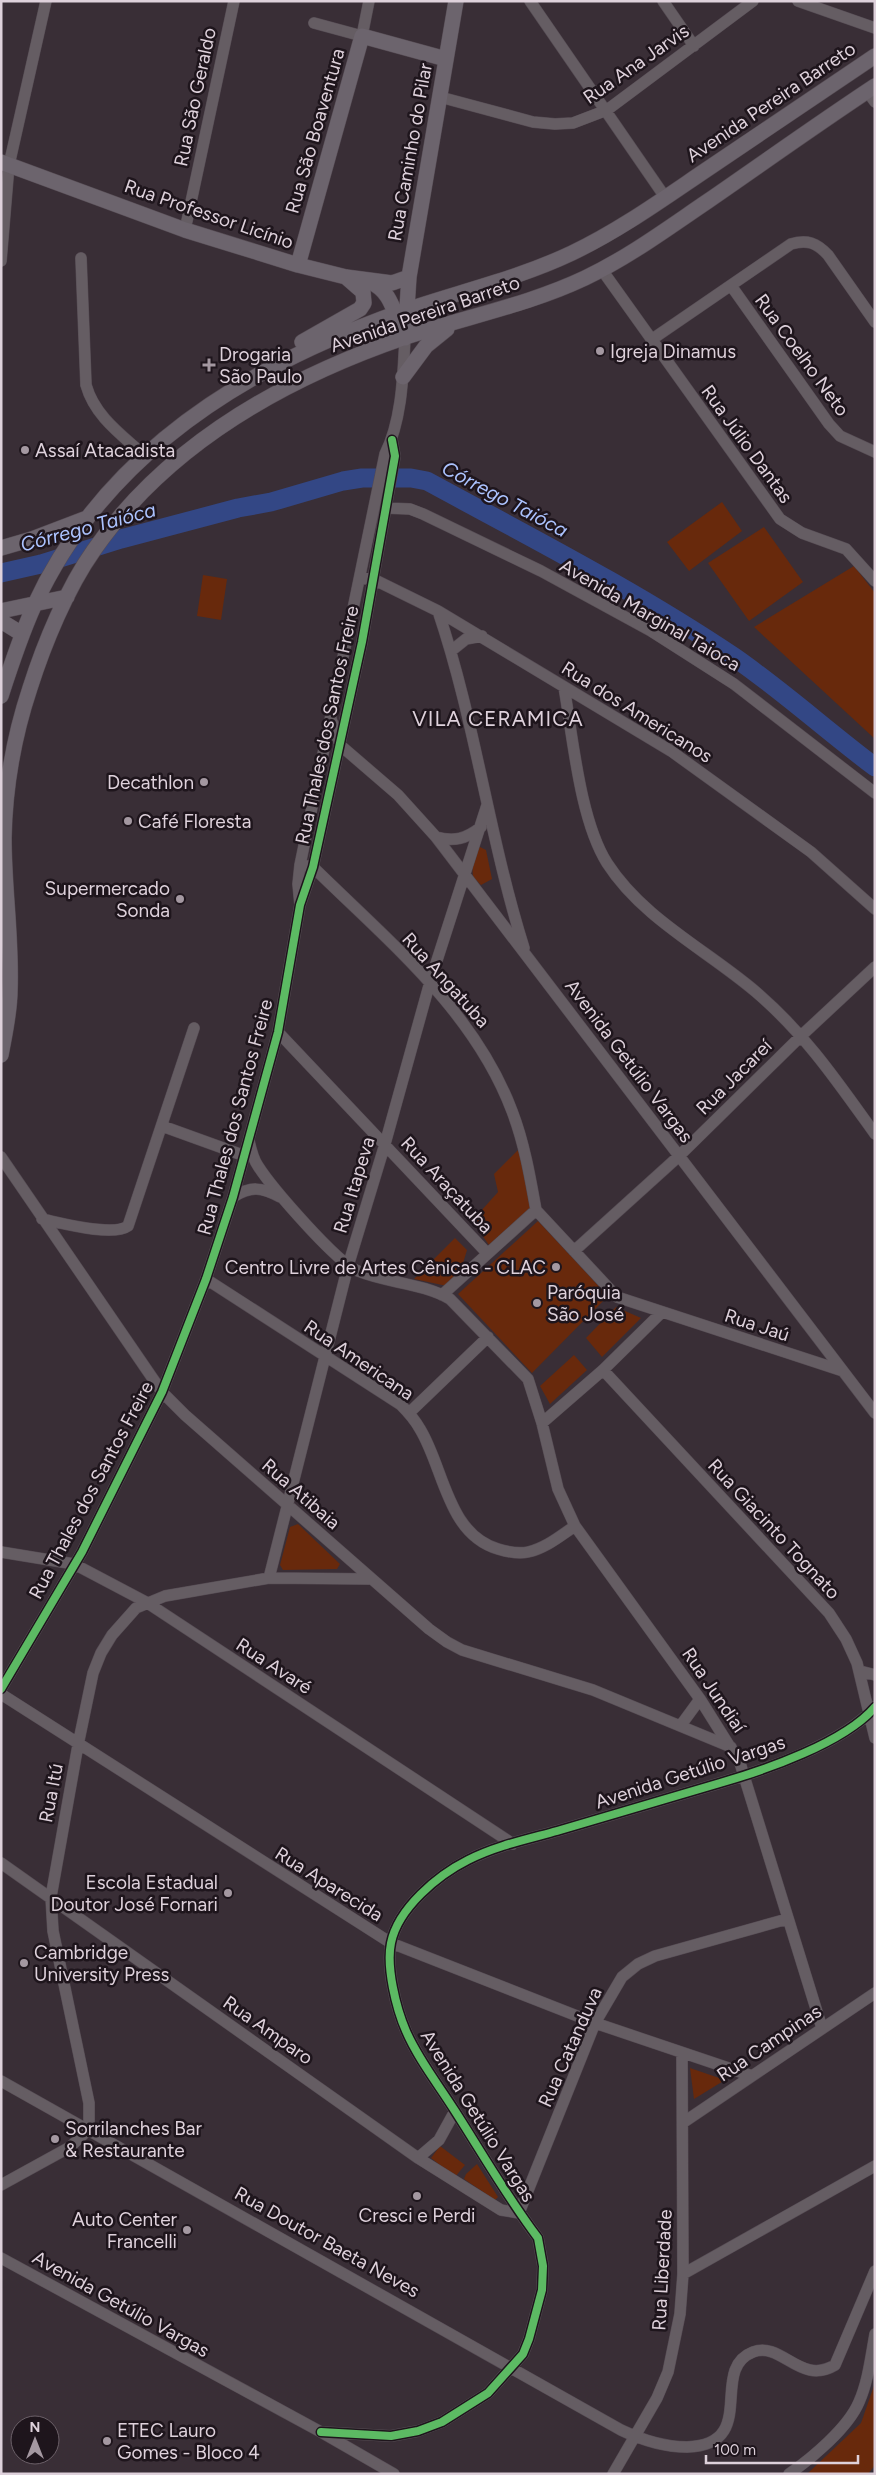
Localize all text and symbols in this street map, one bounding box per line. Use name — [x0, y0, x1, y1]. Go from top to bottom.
street label: Rua Ana Jarvis — [579, 19, 693, 109]
street label: Rua São Geraldo — [169, 26, 221, 168]
street label: Avenida Pereira Barreto — [682, 37, 860, 167]
street label: Rua São Boaventura — [280, 46, 350, 216]
street label: Rua Caminho do Pilar — [383, 61, 437, 243]
street label: Rua Professor Licínio — [121, 174, 297, 254]
street label: Avenida Pereira Barreto — [327, 271, 523, 357]
street label: Rua Coelho Neto — [750, 289, 854, 421]
place label: Igreja Dinamus — [610, 340, 736, 363]
place label: Drogaria São Paulo — [219, 343, 302, 388]
marker: Igreja Dinamus — [594, 345, 606, 357]
marker: Drogaria São Paulo — [203, 359, 215, 371]
street label: Rua Júlio Dantas — [696, 380, 798, 508]
place label: Assaí Atacadista — [35, 439, 175, 462]
marker: Assaí Atacadista — [19, 444, 31, 456]
water label: Córrego Taióca — [438, 456, 572, 542]
water label: Córrego Taióca — [18, 497, 159, 557]
street label: Avenida Marginal Taioca — [556, 554, 744, 676]
street label: Rua Thales dos Santos Freire — [290, 604, 364, 846]
street label: Rua dos Americanos — [557, 656, 717, 768]
district label: VILA CERAMICA — [412, 706, 584, 731]
place label: Decathlon — [107, 771, 194, 794]
marker: Decathlon — [198, 776, 210, 788]
place label: Café Floresta — [138, 810, 251, 833]
marker: Café Floresta — [122, 815, 134, 827]
place label: Supermercado Sonda — [45, 877, 170, 922]
marker: Supermercado Sonda — [174, 893, 186, 905]
street label: Rua Angatuba — [397, 928, 495, 1032]
street label: Avenida Getúlio Vargas — [560, 975, 698, 1147]
street label: Rua Thales dos Santos Freire — [192, 997, 278, 1237]
street label: Rua Jacareí — [691, 1033, 778, 1120]
street label: Rua Araçatuba — [396, 1132, 498, 1238]
street label: Rua Itapeva — [328, 1134, 380, 1236]
place label: Centro Livre de Artes Cênicas - CLAC — [225, 1256, 546, 1279]
marker: Centro Livre de Artes Cênicas - CLAC — [550, 1261, 562, 1273]
place label: Paróquia São José — [547, 1281, 624, 1326]
marker: Paróquia São José — [531, 1297, 543, 1309]
street label: Rua Jaú — [722, 1304, 792, 1346]
street label: Rua Americana — [300, 1315, 418, 1405]
street label: Rua Thales dos Santos Freire — [24, 1377, 158, 1603]
street label: Rua Atibaia — [257, 1454, 345, 1534]
street label: Rua Giacinto Tognato — [703, 1454, 845, 1604]
street label: Rua Avaré — [232, 1633, 316, 1699]
street label: Rua Jundiaí — [677, 1643, 752, 1738]
street label: Avenida Getúlio Vargas — [592, 1730, 788, 1814]
street label: Rua Itú — [34, 1761, 68, 1825]
street label: Rua Aparecida — [271, 1842, 387, 1926]
place label: Escola Estadual Doutor José Fornari — [51, 1871, 218, 1916]
marker: Escola Estadual Doutor José Fornari — [222, 1887, 234, 1899]
place label: Cambridge University Press — [34, 1941, 170, 1986]
marker: Cambridge University Press — [18, 1957, 30, 1969]
street label: Rua Catanduva — [533, 1983, 607, 2111]
street label: Rua Amparo — [219, 1991, 317, 2069]
street label: Rua Campinas — [712, 1999, 826, 2086]
street label: Avenida Getúlio Vargas — [416, 2026, 540, 2206]
place label: Sorrilanches Bar & Restaurante — [65, 2117, 203, 2162]
marker: Sorrilanches Bar & Restaurante — [49, 2133, 61, 2145]
street label: Rua Doutor Baeta Neves — [231, 2182, 424, 2302]
marker: Cresci e Perdi — [411, 2190, 423, 2202]
place label: Cresci e Perdi — [359, 2204, 475, 2227]
place label: Auto Center Francelli — [72, 2208, 178, 2253]
street label: Rua Liberdade — [647, 2209, 677, 2331]
marker: Auto Center Francelli — [181, 2224, 193, 2236]
street label: Avenida Getúlio Vargas — [29, 2246, 213, 2362]
north arrow — [10, 2415, 60, 2465]
text: N — [30, 2419, 40, 2436]
place label: ETEC Lauro Gomes - Bloco 4 — [117, 2419, 260, 2464]
scale bar — [706, 2432, 858, 2464]
marker: ETEC Lauro Gomes - Bloco 4 — [101, 2435, 113, 2447]
text: 100 m — [714, 2441, 756, 2459]

